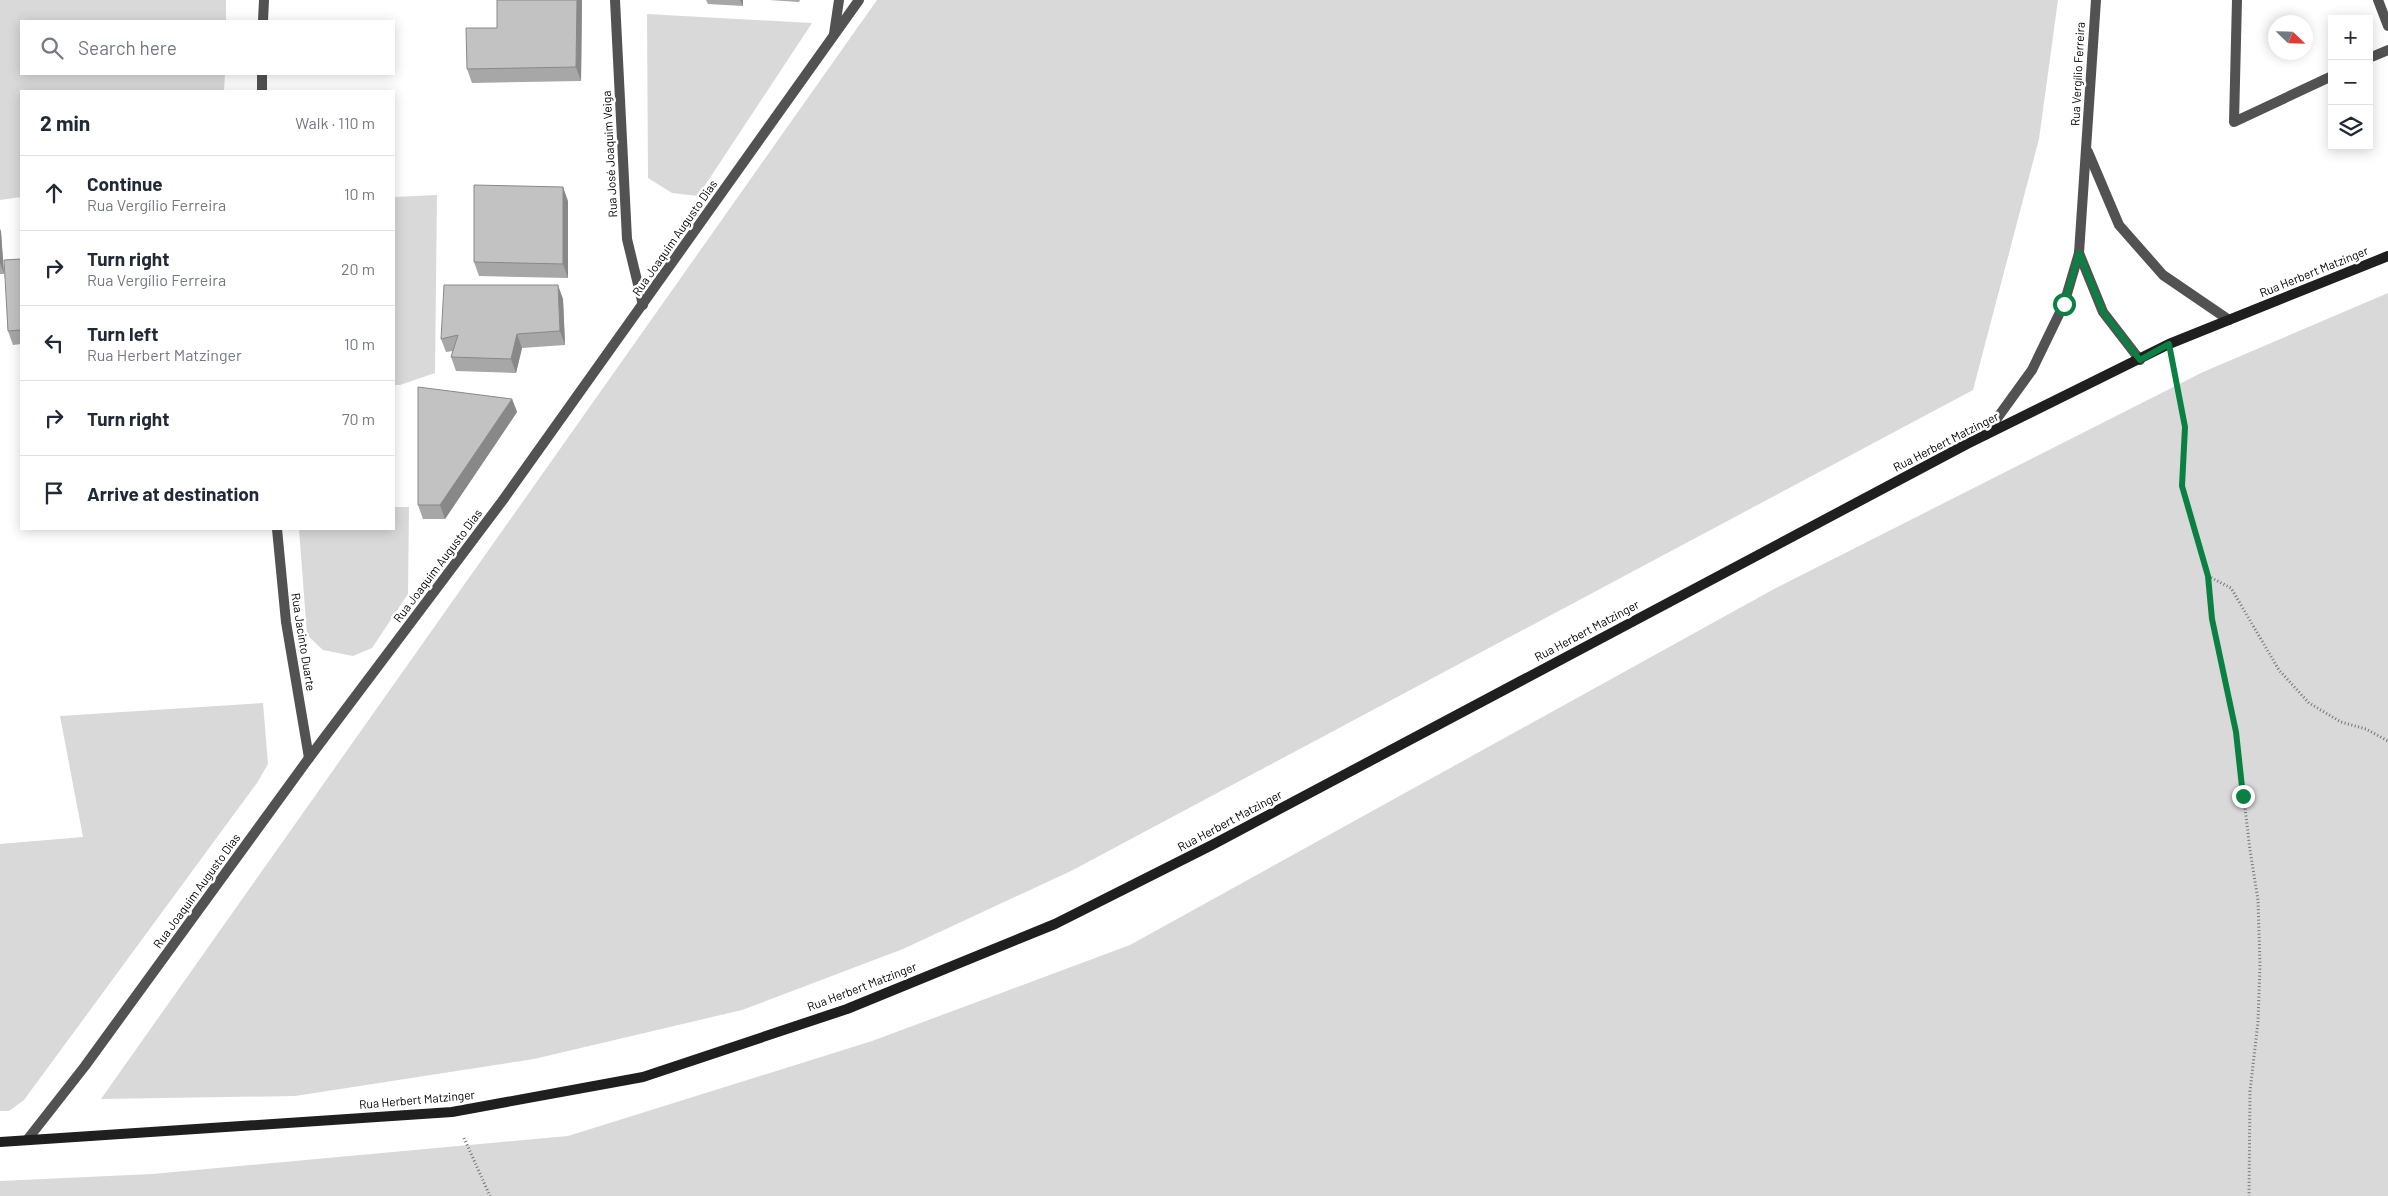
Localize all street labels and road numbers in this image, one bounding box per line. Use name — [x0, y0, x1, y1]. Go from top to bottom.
street label: Rua Vergílio Ferreira — [2067, 21, 2087, 126]
street label: Rua José Joaquim Veiga — [599, 90, 619, 218]
street label: Rua Joaquim Augusto Dias — [629, 177, 720, 298]
street label: Rua Herbert Matzinger — [2257, 243, 2371, 299]
street label: Rua Herbert Matzinger — [1891, 408, 2001, 474]
street label: Rua Joaquim Augusto Dias — [390, 506, 485, 625]
street label: Rua Jacinto Duarte — [289, 592, 319, 692]
street label: Rua Herbert Matzinger — [1532, 596, 1642, 664]
street label: Rua Herbert Matzinger — [1175, 786, 1285, 854]
street label: Rua Joaquim Augusto Dias — [150, 830, 243, 950]
street label: Rua Herbert Matzinger — [805, 958, 919, 1013]
street label: Rua Herbert Matzinger — [358, 1087, 476, 1111]

